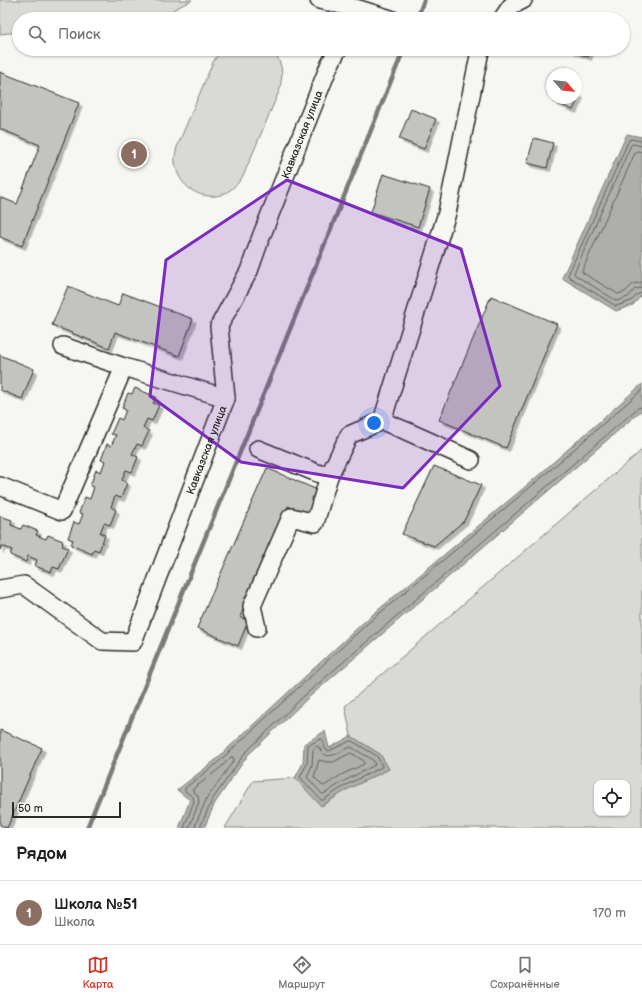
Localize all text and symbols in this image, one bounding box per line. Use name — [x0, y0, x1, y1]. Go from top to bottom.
search box — [12, 12, 630, 56]
icon: search — [26, 23, 48, 45]
text: Поиск — [58, 25, 101, 44]
north arrow — [546, 68, 582, 104]
street label: Кавказская улица — [278, 88, 325, 180]
pin: 1 — [121, 139, 147, 169]
street label: Кавказская улица — [183, 403, 229, 496]
your location — [364, 413, 384, 433]
map controls — [594, 780, 630, 816]
button: locate — [594, 780, 630, 816]
scale bar — [12, 800, 121, 819]
text: 50 m — [18, 802, 43, 815]
text: Рядом — [16, 844, 67, 864]
text: Школа №51 — [54, 895, 138, 914]
text: 1 — [26, 905, 32, 921]
text: 170 m — [593, 905, 626, 921]
text: Школа — [54, 914, 95, 930]
tab: Карта — [82, 954, 113, 991]
tab: Маршрут — [278, 954, 325, 991]
tab: Сохранённые — [490, 954, 560, 991]

